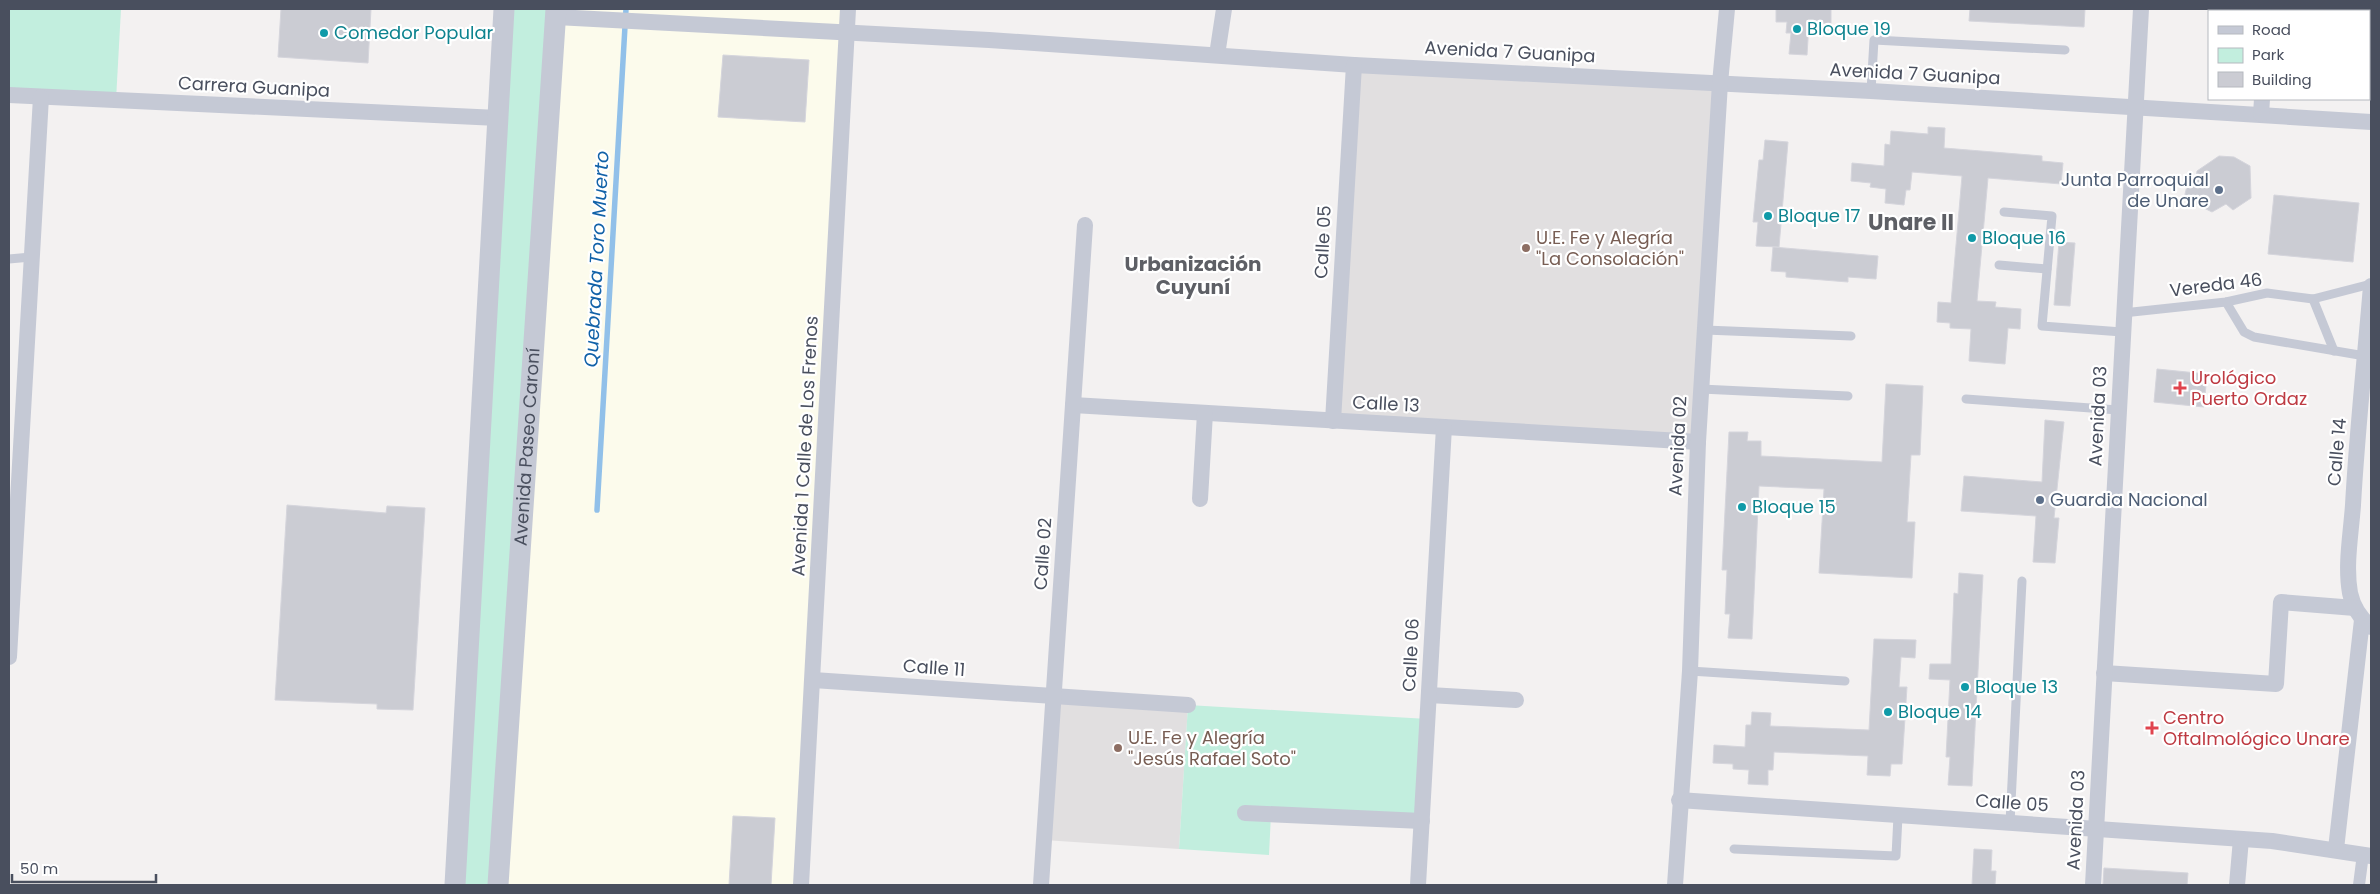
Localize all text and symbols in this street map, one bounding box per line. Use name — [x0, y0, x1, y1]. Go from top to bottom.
legend — [2208, 10, 2370, 100]
place label: Bloque 19 — [1807, 16, 1891, 41]
text: Road — [2252, 19, 2291, 40]
place label: Comedor Popular — [334, 20, 494, 45]
marker: Bloque 19 — [1791, 23, 1803, 35]
marker: Comedor Popular — [318, 27, 330, 39]
street label: Avenida 7 Guanipa — [1424, 35, 1596, 68]
text: Park — [2252, 44, 2284, 65]
street label: Avenida 7 Guanipa — [1829, 57, 2001, 90]
text: Building — [2252, 69, 2312, 90]
street label: Carrera Guanipa — [177, 70, 331, 103]
water label: Quebrada Toro Muerto — [577, 150, 616, 368]
place label: Junta Parroquial de Unare — [2061, 167, 2209, 213]
marker: Junta Parroquial de Unare — [2213, 184, 2225, 196]
place label: Bloque 17 — [1778, 203, 1860, 228]
street label: Calle 05 — [1308, 205, 1337, 279]
district label: Unare II — [1868, 207, 1954, 238]
marker: Bloque 17 — [1762, 210, 1774, 222]
place label: U.E. Fe y Alegría "La Consolación" — [1536, 225, 1684, 271]
place label: Bloque 16 — [1982, 225, 2066, 250]
marker: Bloque 16 — [1966, 232, 1978, 244]
marker: U.E. Fe y Alegría "La Consolación" — [1520, 242, 1532, 254]
district label: Urbanización Cuyuní — [1125, 250, 1261, 301]
street label: Vereda 46 — [2168, 266, 2264, 303]
street label: Avenida 1 Calle de Los Frenos — [785, 315, 824, 577]
street label: Avenida Paseo Caroní — [507, 347, 546, 547]
street label: Avenida 03 — [2082, 365, 2113, 467]
place label: Urológico Puerto Ordaz — [2191, 365, 2307, 411]
marker: Urológico Puerto Ordaz — [2173, 381, 2187, 395]
street label: Calle 13 — [1352, 389, 1420, 418]
street label: Avenida 02 — [1662, 395, 1693, 497]
street label: Calle 14 — [2321, 417, 2352, 487]
place label: Guardia Nacional — [2050, 487, 2208, 512]
place label: Bloque 15 — [1752, 494, 1836, 519]
marker: Guardia Nacional — [2034, 494, 2046, 506]
marker: Bloque 15 — [1736, 501, 1748, 513]
street label: Calle 02 — [1028, 517, 1058, 591]
street label: Calle 06 — [1396, 618, 1425, 692]
street label: Calle 11 — [902, 653, 966, 682]
place label: Bloque 13 — [1975, 674, 2058, 699]
marker: Bloque 13 — [1959, 681, 1971, 693]
place label: Bloque 14 — [1898, 699, 1982, 724]
place label: Centro Oftalmológico Unare — [2163, 705, 2350, 751]
marker: Bloque 14 — [1882, 706, 1894, 718]
marker: Centro Oftalmológico Unare — [2145, 721, 2159, 735]
place label: U.E. Fe y Alegría "Jesús Rafael Soto" — [1128, 725, 1296, 771]
marker: U.E. Fe y Alegría "Jesús Rafael Soto" — [1112, 742, 1124, 754]
street label: Avenida 03 — [2060, 769, 2091, 871]
street label: Calle 05 — [1975, 787, 2050, 818]
scale bar — [12, 852, 156, 884]
text: 50 m — [20, 858, 58, 879]

